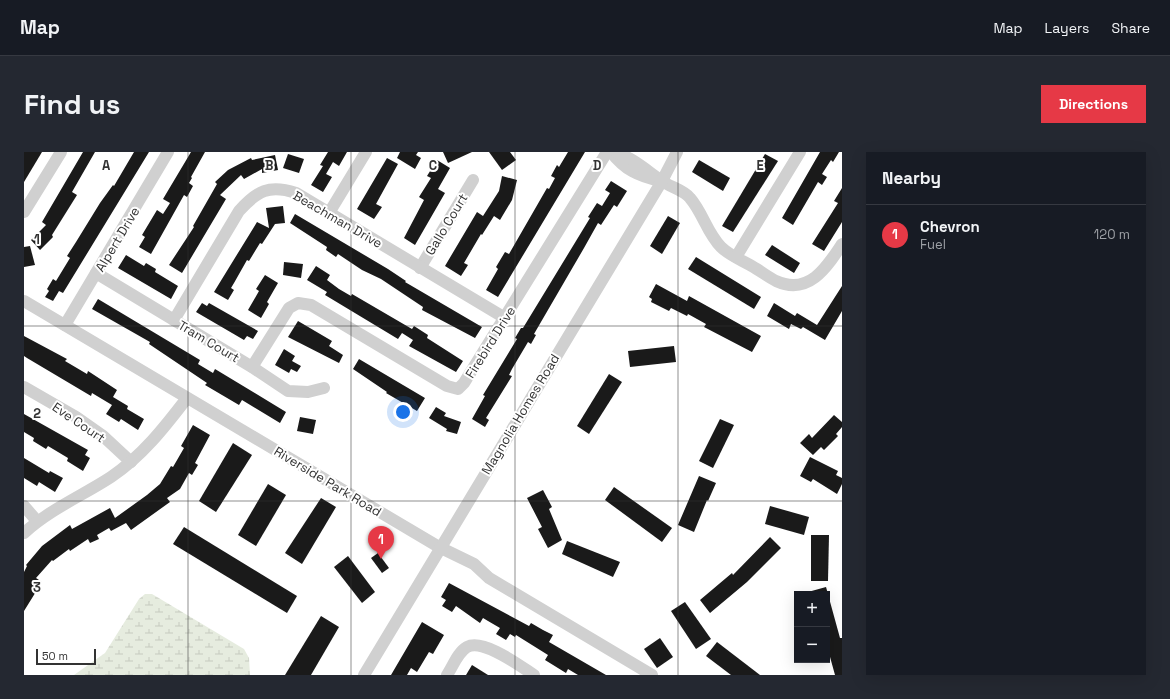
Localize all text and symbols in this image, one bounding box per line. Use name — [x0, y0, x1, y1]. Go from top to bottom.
text: Map — [20, 15, 60, 40]
text: Map — [993, 19, 1023, 37]
text: Layers — [1045, 19, 1089, 37]
text: Share — [1111, 19, 1150, 37]
button: Directions — [1041, 85, 1146, 123]
text: Find us — [24, 86, 121, 122]
text: A — [102, 157, 111, 174]
text: B — [265, 157, 274, 174]
text: C — [429, 157, 437, 174]
text: D — [593, 157, 602, 174]
text: E — [756, 157, 764, 174]
text: Nearby — [882, 167, 941, 189]
street label: Beachman Drive — [290, 187, 385, 252]
street label: Gallo Court — [421, 190, 471, 258]
street label: Alpert Drive — [91, 204, 143, 275]
text: Chevron — [920, 217, 980, 236]
text: 1 — [892, 226, 898, 243]
text: 120 m — [1094, 226, 1130, 243]
text: 1 — [34, 231, 40, 248]
text: Fuel — [920, 236, 946, 253]
street label: Firebird Drive — [462, 303, 519, 381]
street label: Tram Court — [175, 316, 243, 366]
street label: Magnolia Homes Road — [478, 351, 563, 478]
street label: Eve Court — [49, 399, 108, 446]
your location — [393, 402, 413, 422]
text: 2 — [33, 405, 41, 422]
street label: Riverside Park Road — [271, 443, 385, 520]
pin: 1 — [368, 526, 394, 559]
text: 3 — [33, 579, 41, 596]
map controls — [794, 591, 830, 663]
button: + — [794, 591, 830, 627]
button: − — [794, 627, 830, 663]
scale bar — [36, 647, 96, 666]
text: 50 m — [42, 649, 68, 663]

